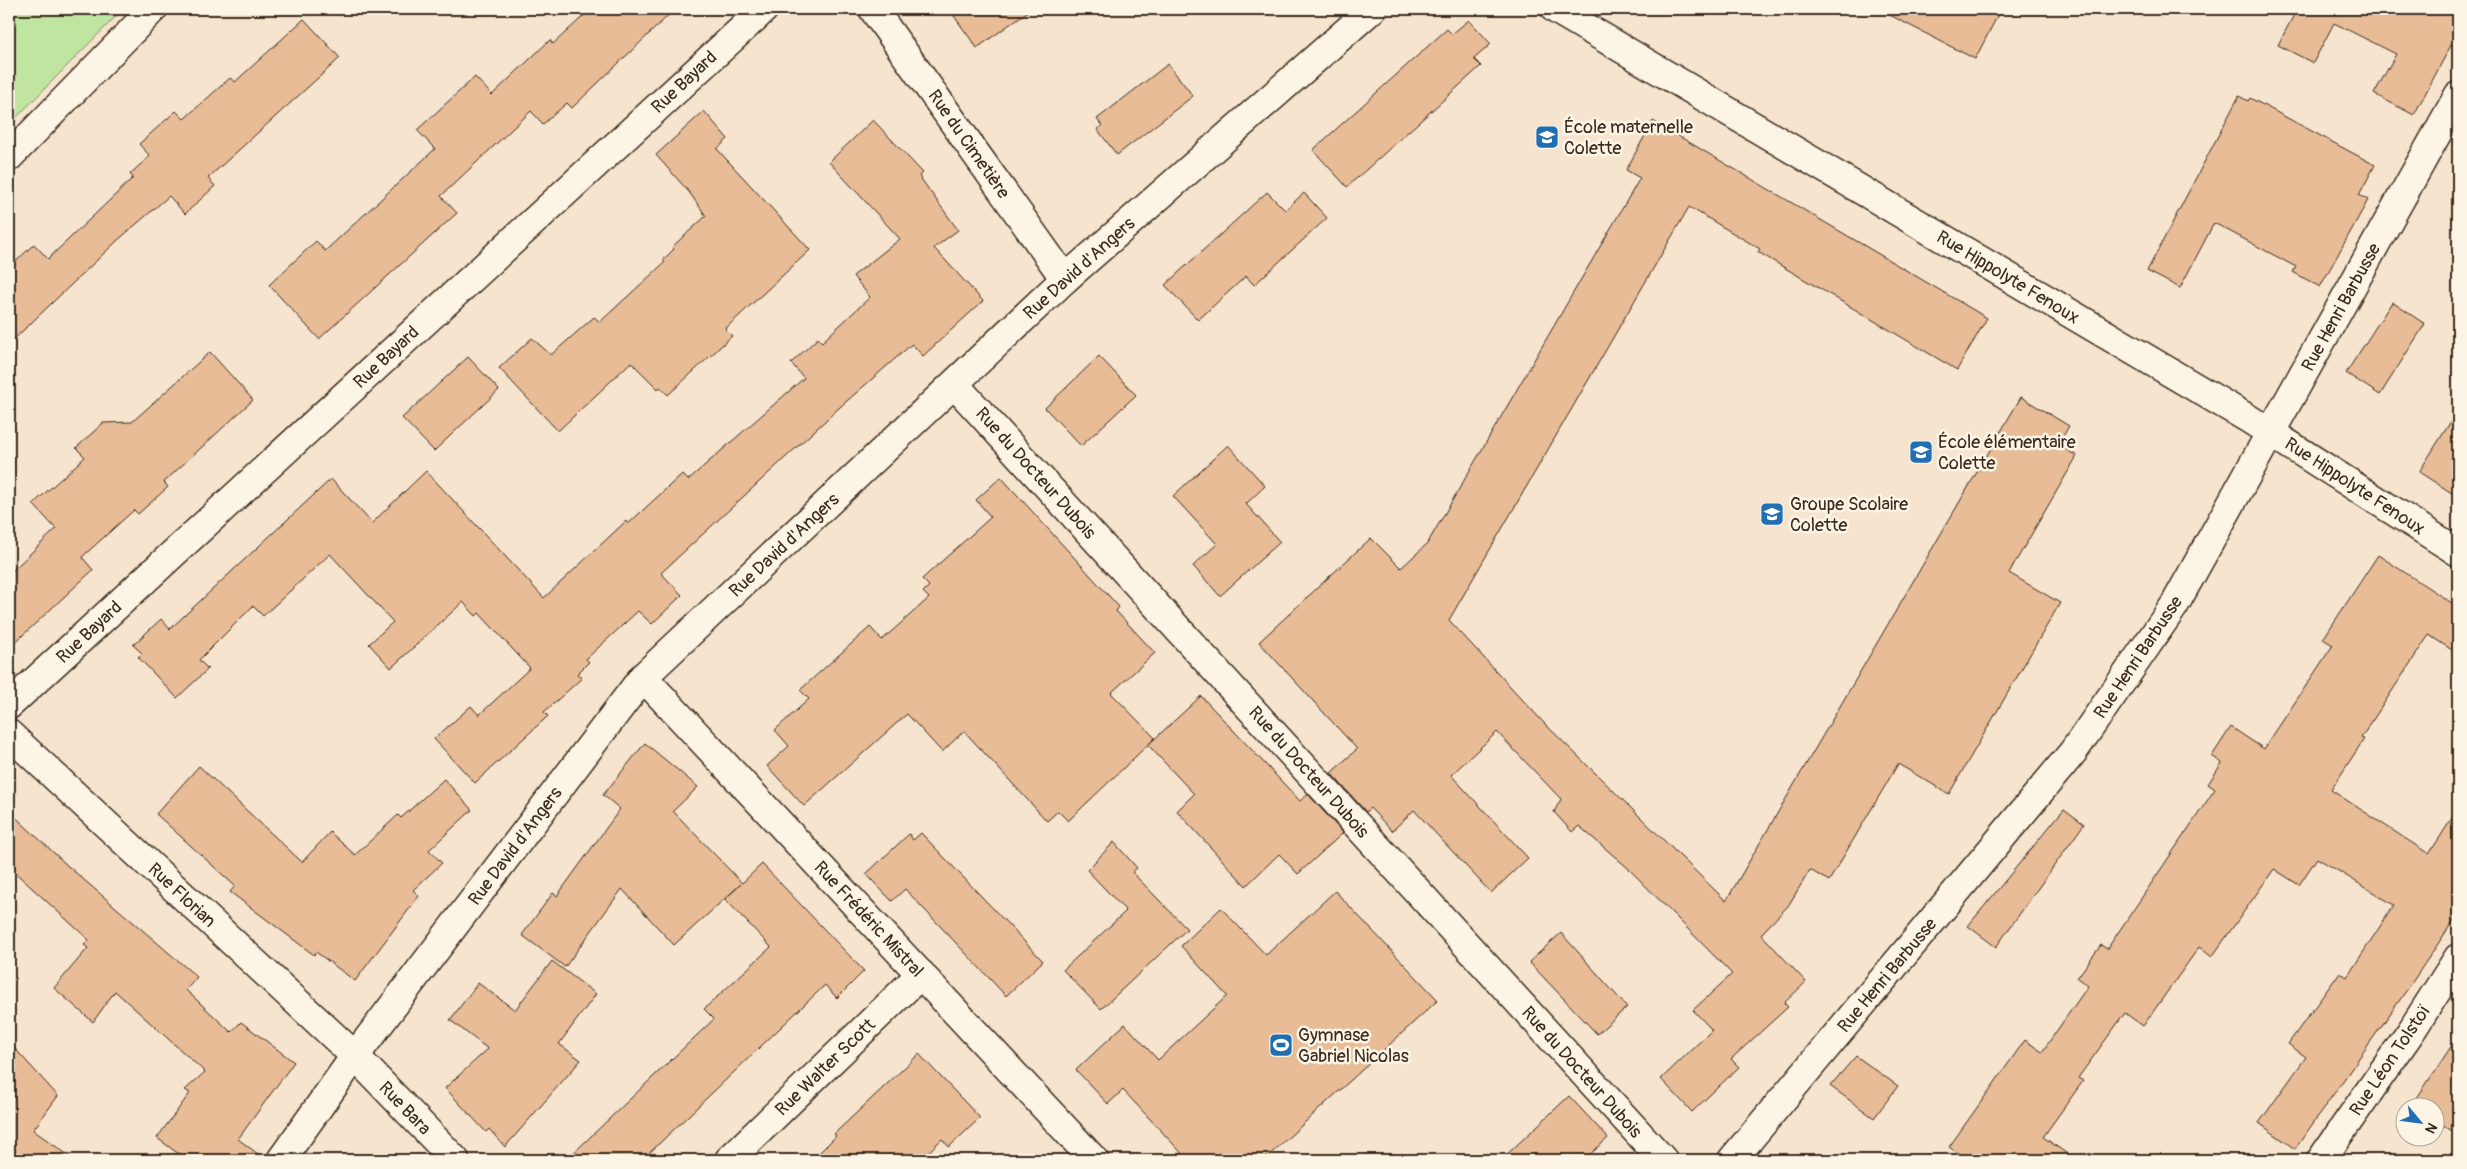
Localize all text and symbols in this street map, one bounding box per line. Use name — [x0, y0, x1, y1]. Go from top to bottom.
street label: Rue Bayard — [647, 46, 722, 119]
street label: Rue du Cimetière — [923, 85, 1015, 203]
place label: École maternelle Colette — [1564, 116, 1693, 160]
school or university icon: École maternelle Colette — [1534, 124, 1560, 150]
street label: Rue David d'Angers — [1019, 212, 1140, 325]
street label: Rue Hippolyte Fenoux — [1932, 226, 2083, 329]
street label: Rue Henri Barbusse — [2297, 239, 2386, 375]
street label: Rue Bayard — [349, 321, 424, 394]
street label: Rue du Docteur Dubois — [970, 403, 1101, 544]
place label: École élémentaire Colette — [1938, 431, 2076, 475]
street label: Rue Hippolyte Fenoux — [2280, 432, 2429, 540]
school or university icon: École élémentaire Colette — [1908, 439, 1934, 465]
street label: Rue David d'Angers — [724, 488, 844, 602]
place label: Groupe Scolaire Colette — [1790, 493, 1908, 537]
school or university icon: Groupe Scolaire Colette — [1759, 501, 1785, 527]
street label: Rue Henri Barbusse — [2089, 591, 2188, 723]
street label: Rue Bayard — [52, 596, 127, 669]
street label: Rue du Docteur Dubois — [1243, 702, 1374, 843]
street label: Rue David d'Angers — [463, 782, 567, 910]
street label: Rue Frédéric Mistral — [809, 856, 928, 982]
street label: Rue Florian — [143, 858, 220, 933]
street label: Rue Henri Barbusse — [1833, 913, 1942, 1037]
street label: Rue Léon Tolstoï — [2345, 1000, 2436, 1120]
street label: Rue du Docteur Dubois — [1516, 1002, 1647, 1143]
street label: Rue Walter Scott — [770, 1013, 881, 1121]
place label: Gymnase Gabriel Nicolas — [1298, 1024, 1409, 1068]
sports icon: Gymnase Gabriel Nicolas — [1268, 1032, 1294, 1058]
street label: Rue Bara — [374, 1077, 436, 1140]
north arrow — [2394, 1096, 2444, 1146]
text: N — [2421, 1120, 2441, 1136]

